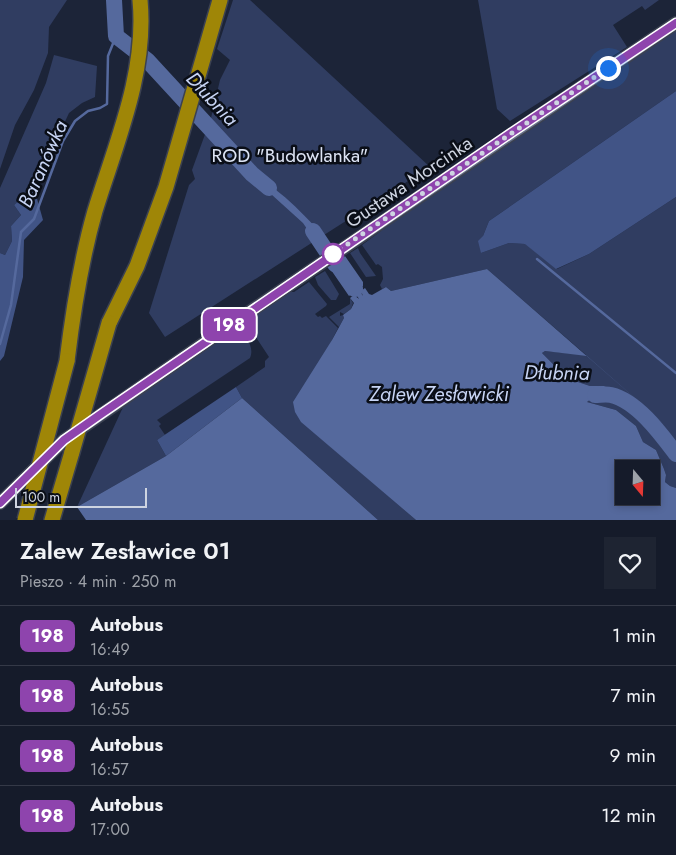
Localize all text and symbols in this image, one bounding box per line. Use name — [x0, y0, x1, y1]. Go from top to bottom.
your location — [596, 56, 621, 81]
water label: Dłubnia — [179, 65, 245, 133]
water label: Baranówka — [11, 116, 75, 212]
street label: Gustawa Morcinka — [340, 130, 478, 234]
park label: ROD "Budowlanka" — [212, 142, 368, 169]
unlabelled marker — [322, 243, 344, 265]
line badge: 198 — [200, 309, 258, 341]
text: 198 — [213, 312, 245, 338]
water label: Dłubnia — [524, 358, 590, 388]
water label: Zalew Zesławicki — [368, 380, 510, 409]
north arrow — [615, 460, 660, 505]
map controls — [615, 460, 660, 505]
scale bar — [15, 485, 148, 508]
text: 100 m — [22, 487, 60, 507]
text: Zalew Zesławice 01 — [20, 533, 230, 568]
button: heart — [604, 537, 656, 589]
text: Pieszo · 4 min · 250 m — [20, 570, 176, 593]
text: Autobus — [90, 611, 163, 638]
text: 1 min — [612, 622, 656, 649]
text: 198 — [31, 623, 64, 649]
text: 16:49 — [90, 638, 130, 661]
text: Autobus — [90, 671, 163, 698]
text: 7 min — [611, 682, 656, 709]
text: 198 — [31, 683, 64, 709]
text: 16:55 — [90, 698, 129, 721]
text: Autobus — [90, 731, 163, 758]
text: 9 min — [610, 742, 656, 769]
text: 198 — [31, 743, 64, 769]
text: 16:57 — [90, 758, 129, 781]
text: Autobus — [90, 791, 163, 818]
text: 12 min — [601, 802, 656, 829]
text: 198 — [31, 803, 64, 829]
text: 17:00 — [90, 818, 130, 841]

